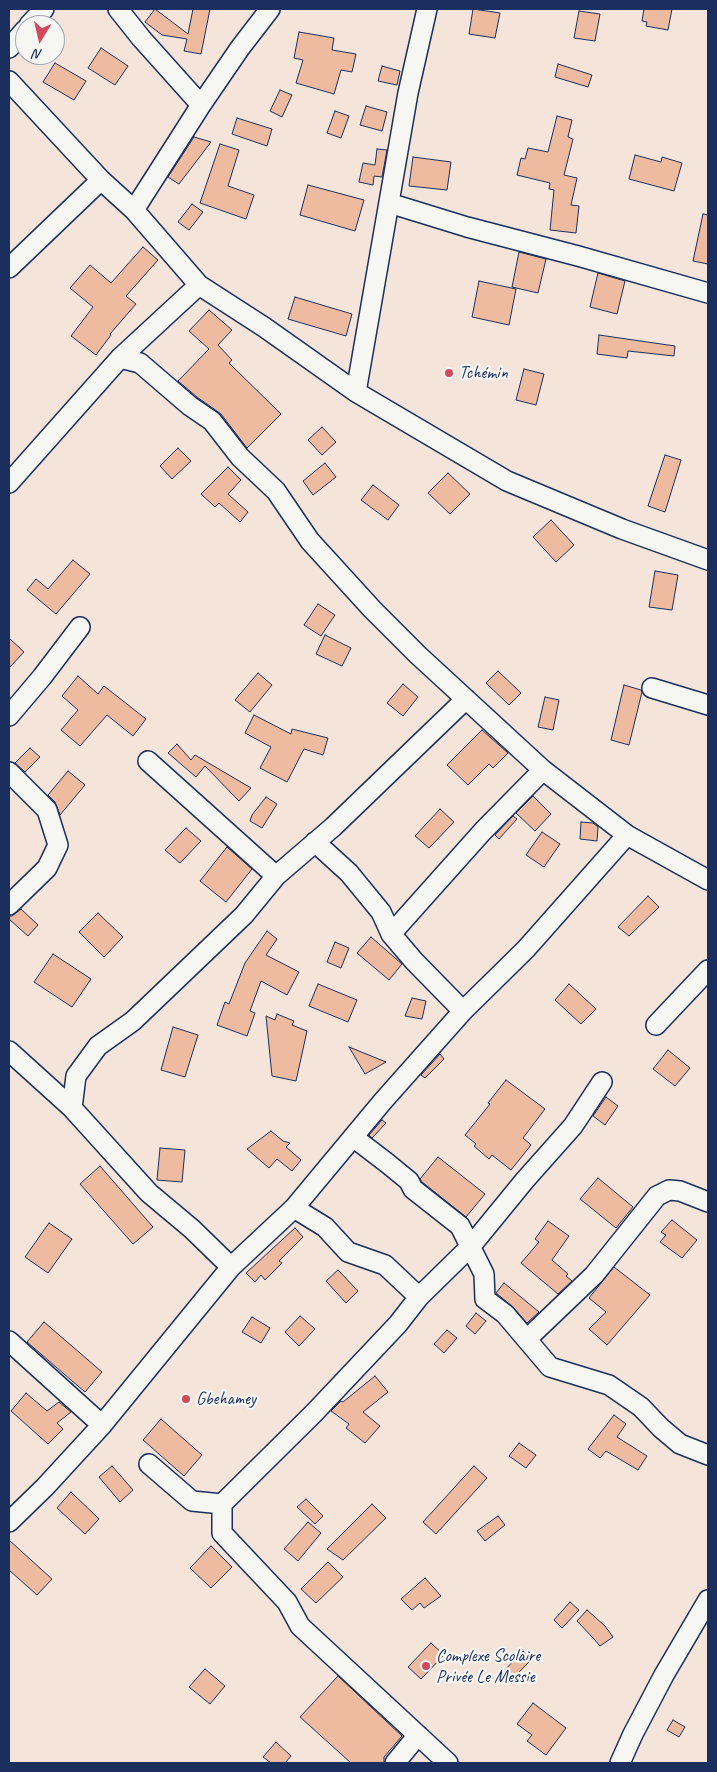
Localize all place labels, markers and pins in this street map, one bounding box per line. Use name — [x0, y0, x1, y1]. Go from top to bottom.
place label: Tchémin — [459, 362, 508, 384]
marker: Tchémin — [443, 367, 455, 379]
place label: Gbehamey — [196, 1388, 256, 1410]
marker: Gbehamey — [180, 1393, 192, 1405]
place label: Complexe Scolaire Privée Le Messie — [436, 1645, 540, 1688]
marker: Complexe Scolaire Privée Le Messie — [420, 1660, 432, 1672]

